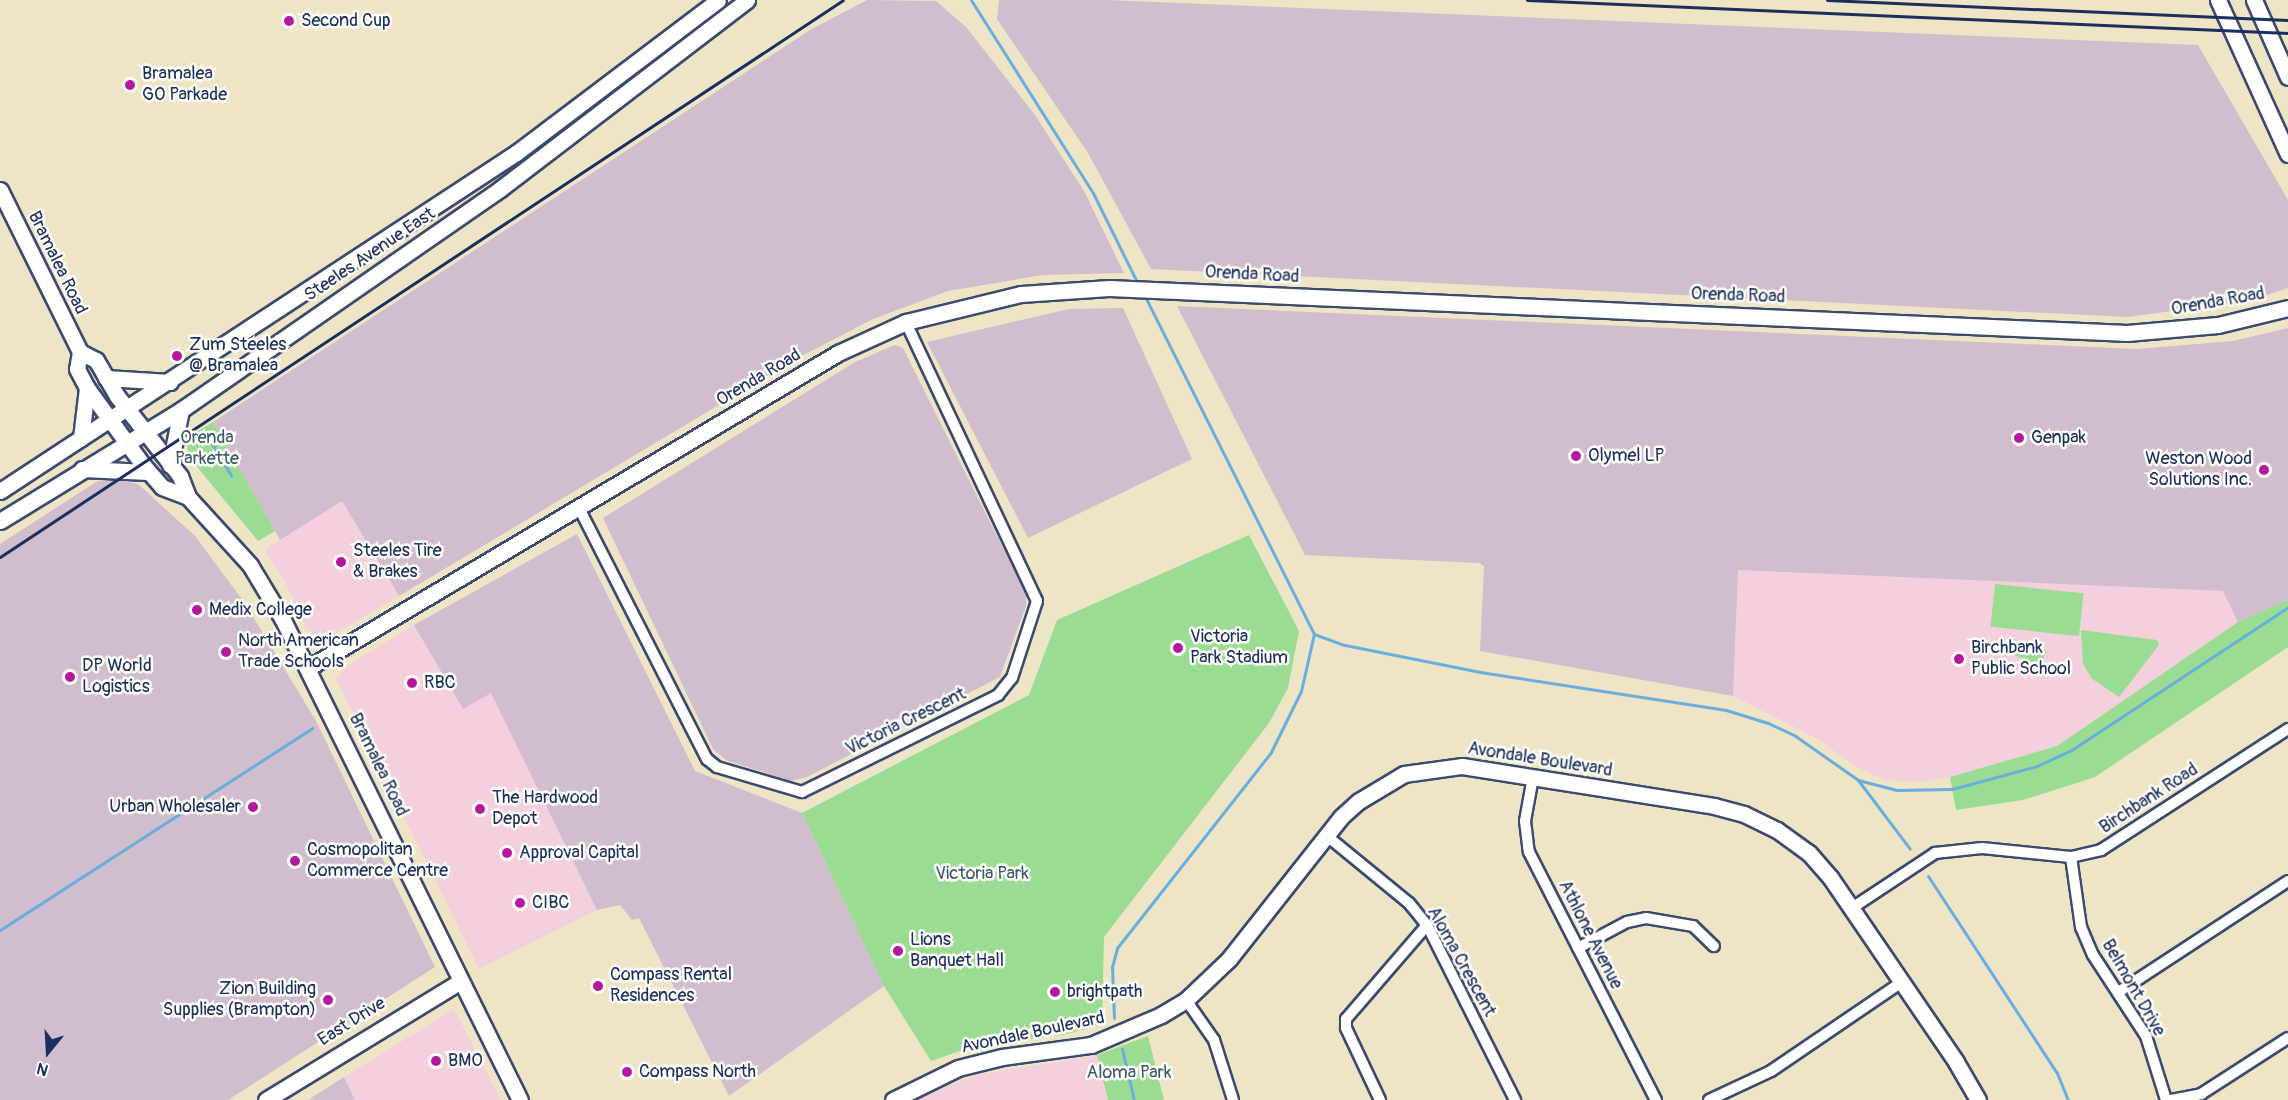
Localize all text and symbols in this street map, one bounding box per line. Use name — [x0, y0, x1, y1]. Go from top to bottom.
place label: Second Cup — [301, 10, 391, 32]
marker: Second Cup — [282, 14, 296, 28]
place label: Bramalea GO Parkade — [142, 64, 227, 106]
marker: Bramalea GO Parkade — [123, 78, 137, 92]
street label: Steeles Avenue East — [301, 203, 439, 307]
street label: Bramalea Road — [23, 208, 91, 318]
street label: Orenda Road — [1204, 262, 1300, 288]
street label: Orenda Road — [2170, 283, 2266, 321]
street label: Orenda Road — [1690, 284, 1786, 308]
place label: Zum Steeles @ Bramalea — [189, 335, 286, 378]
street label: Orenda Road — [713, 344, 805, 412]
marker: Zum Steeles @ Bramalea — [170, 349, 184, 363]
place label: Genpak — [2031, 427, 2086, 449]
park label: Orenda Parkette — [175, 428, 239, 470]
marker: Genpak — [2012, 431, 2026, 445]
place label: Olymel LP — [1588, 445, 1665, 467]
marker: Olymel LP — [1569, 449, 1583, 463]
place label: Weston Wood Solutions Inc. — [2145, 449, 2252, 492]
marker: Weston Wood Solutions Inc. — [2257, 463, 2271, 477]
place label: Steeles Tire & Brakes — [353, 541, 442, 584]
marker: Steeles Tire & Brakes — [334, 555, 348, 569]
place label: Medix College — [209, 599, 312, 621]
marker: Medix College — [190, 603, 204, 617]
place label: Victoria Park Stadium — [1190, 627, 1288, 670]
place label: North American Trade Schools — [238, 631, 359, 674]
place label: Birchbank Public School — [1971, 638, 2071, 680]
marker: Victoria Park Stadium — [1171, 641, 1185, 655]
marker: North American Trade Schools — [219, 645, 233, 659]
marker: Birchbank Public School — [1952, 652, 1966, 666]
place label: DP World Logistics — [82, 656, 152, 698]
marker: DP World Logistics — [63, 670, 77, 684]
place label: RBC — [424, 672, 456, 694]
marker: RBC — [405, 676, 419, 690]
street label: Victoria Crescent — [842, 684, 970, 760]
street label: Bramalea Road — [344, 710, 412, 820]
street label: Avondale Boulevard — [1466, 738, 1614, 782]
street label: Birchbank Road — [2096, 759, 2202, 839]
place label: The Hardwood Depot — [492, 788, 598, 830]
place label: Urban Wholesaler — [109, 796, 241, 818]
marker: Urban Wholesaler — [246, 800, 260, 814]
marker: The Hardwood Depot — [473, 802, 487, 816]
place label: Cosmopolitan Commerce Centre — [307, 840, 448, 882]
place label: Approval Capital — [519, 842, 639, 864]
marker: Approval Capital — [500, 846, 514, 860]
marker: Cosmopolitan Commerce Centre — [288, 854, 302, 868]
park label: Victoria Park — [935, 863, 1029, 885]
street label: Athlone Avenue — [1553, 877, 1627, 993]
place label: CIBC — [532, 892, 569, 914]
marker: CIBC — [513, 896, 527, 910]
street label: Aloma Crescent — [1422, 903, 1500, 1021]
place label: Lions Banquet Hall — [910, 930, 1004, 972]
street label: Belmont Drive — [2097, 936, 2169, 1040]
marker: Lions Banquet Hall — [891, 944, 905, 958]
place label: Compass Rental Residences — [610, 965, 732, 1008]
place label: Zion Building Supplies (Brampton) — [163, 979, 316, 1022]
marker: Compass Rental Residences — [591, 979, 605, 993]
place label: brightpath — [1067, 981, 1142, 1003]
marker: brightpath — [1048, 985, 1062, 999]
street label: East Drive — [314, 993, 390, 1051]
marker: Zion Building Supplies (Brampton) — [321, 993, 335, 1007]
street label: Avondale Boulevard — [959, 1007, 1107, 1059]
north arrow — [18, 1022, 78, 1082]
place label: BMO — [448, 1050, 483, 1072]
marker: BMO — [429, 1054, 443, 1068]
text: N — [34, 1058, 51, 1080]
place label: Compass North — [639, 1061, 756, 1083]
park label: Aloma Park — [1087, 1062, 1171, 1084]
marker: Compass North — [620, 1065, 634, 1079]

